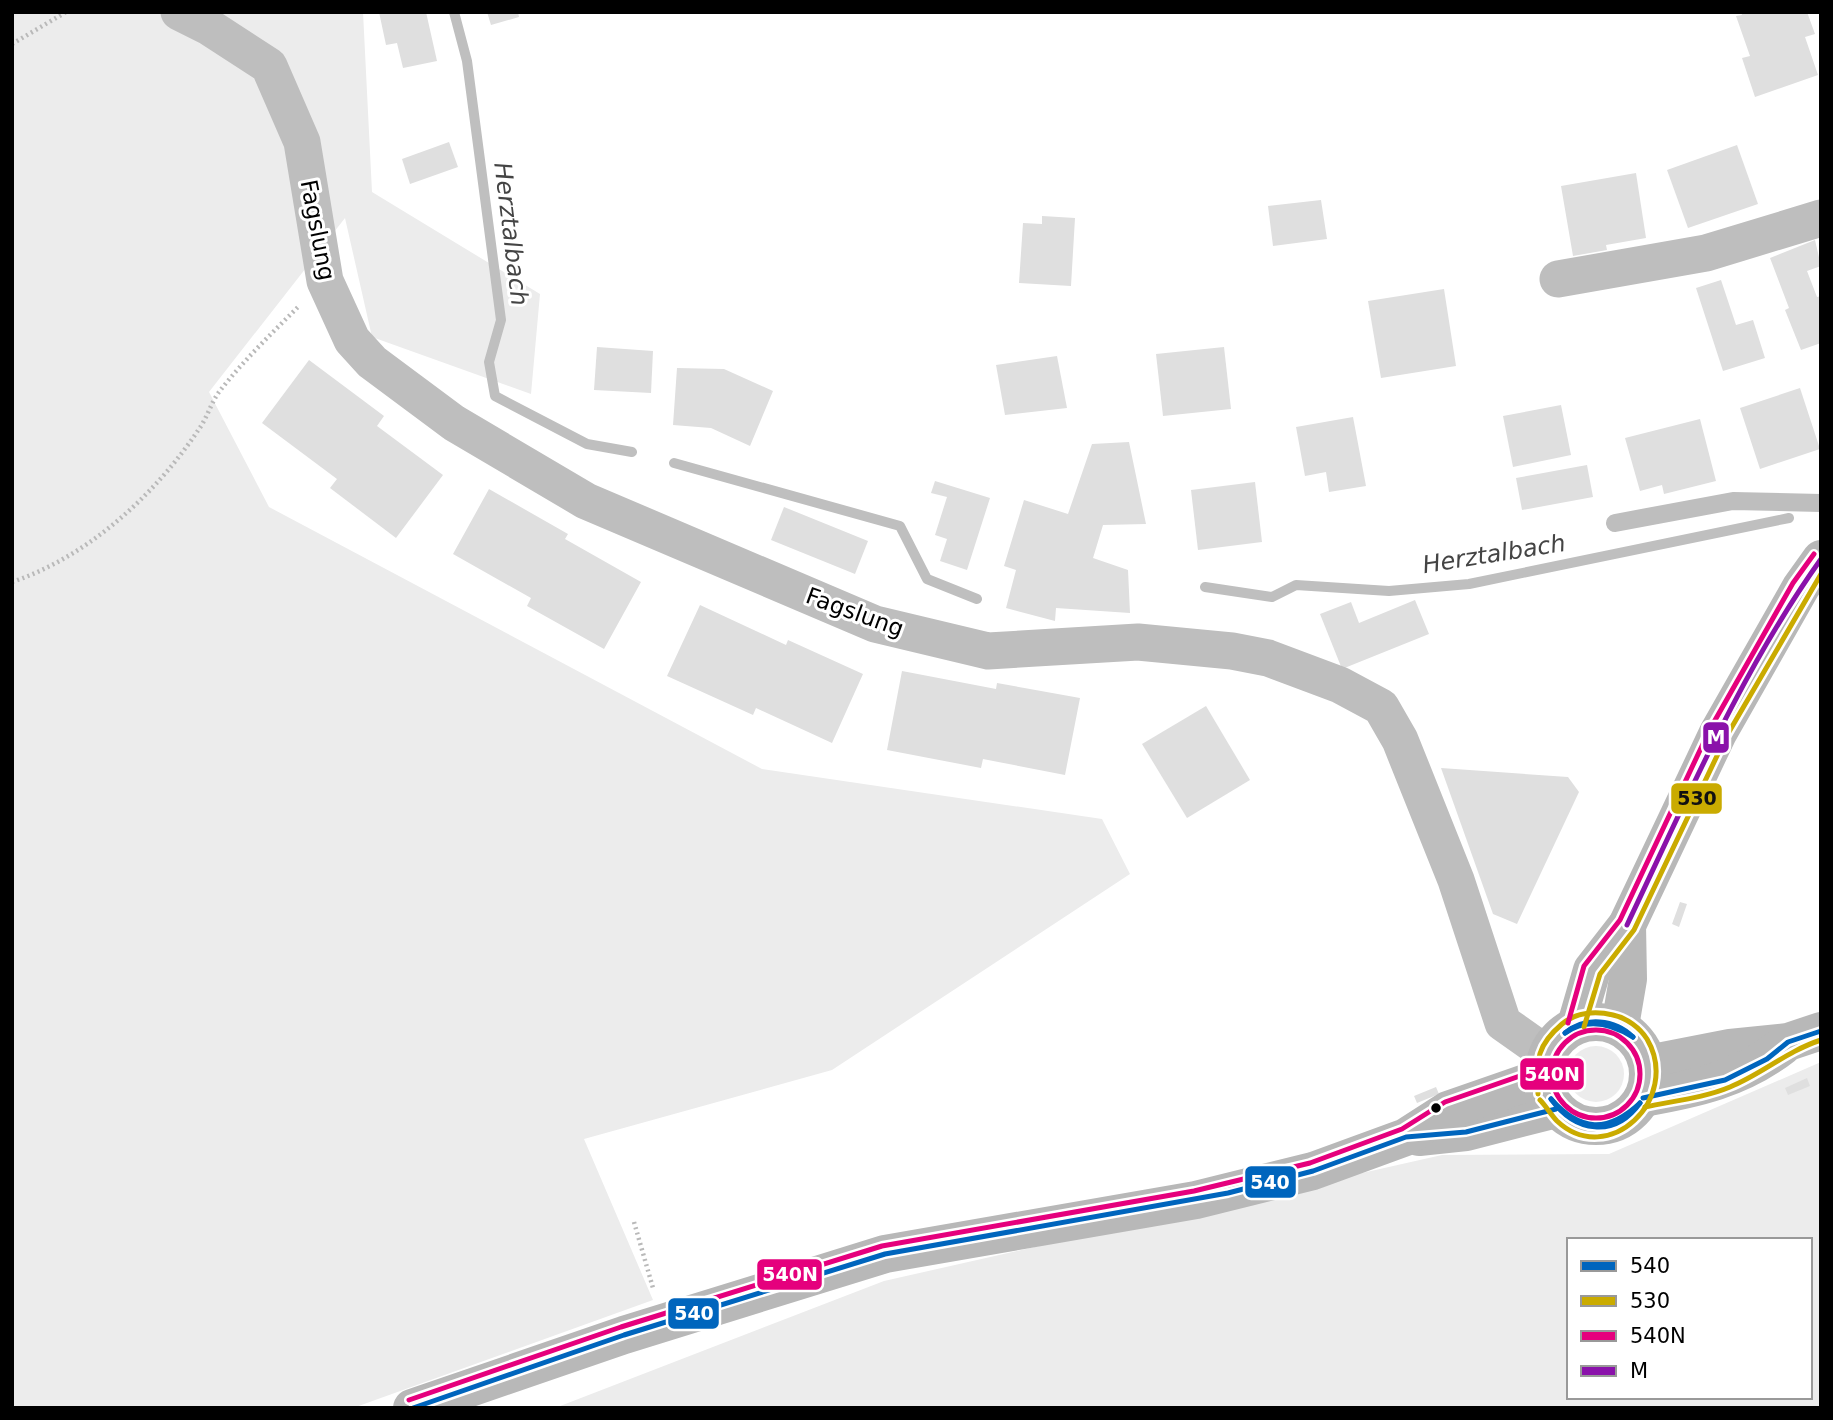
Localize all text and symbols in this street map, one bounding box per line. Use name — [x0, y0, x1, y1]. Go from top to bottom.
water label: Herztalbach — [488, 161, 534, 307]
street label: Fagslung — [296, 177, 340, 283]
water label: Herztalbach — [1420, 529, 1568, 579]
street label: Fagslung — [803, 582, 907, 642]
line badge: M — [1702, 721, 1730, 754]
text: M — [1707, 726, 1725, 748]
line badge: 530 — [1670, 782, 1723, 815]
text: 530 — [1677, 787, 1717, 809]
line badge: 540N — [1519, 1057, 1585, 1091]
text: 540N — [1524, 1063, 1580, 1085]
unlabelled marker — [1429, 1101, 1443, 1115]
line badge: 540 — [1244, 1165, 1297, 1199]
text: 540 — [1250, 1171, 1290, 1193]
legend — [1567, 1238, 1812, 1399]
text: 540 — [1630, 1254, 1670, 1278]
line badge: 540N — [756, 1258, 823, 1291]
text: 540N — [762, 1263, 818, 1285]
text: 530 — [1630, 1289, 1670, 1313]
line badge: 540 — [667, 1297, 720, 1330]
text: 540 — [674, 1302, 714, 1324]
text: 540N — [1630, 1324, 1686, 1348]
text: M — [1630, 1359, 1648, 1383]

